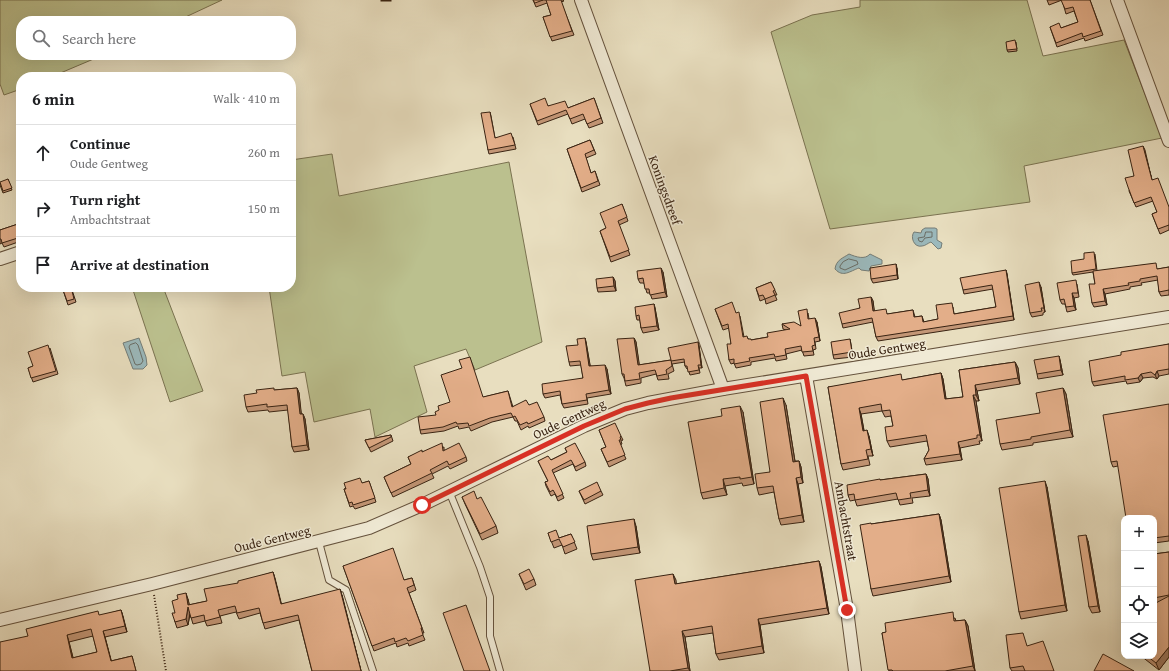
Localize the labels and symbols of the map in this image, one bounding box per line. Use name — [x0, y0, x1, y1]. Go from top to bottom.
street label: Koningsdreef — [644, 153, 687, 229]
street label: Oude Gentweg — [847, 333, 928, 364]
street label: Oude Gentweg — [530, 394, 609, 444]
street label: Ambachtstraat — [830, 480, 862, 563]
route start — [413, 496, 431, 514]
street label: Oude Gentweg — [232, 520, 313, 558]
route end — [838, 601, 856, 619]

